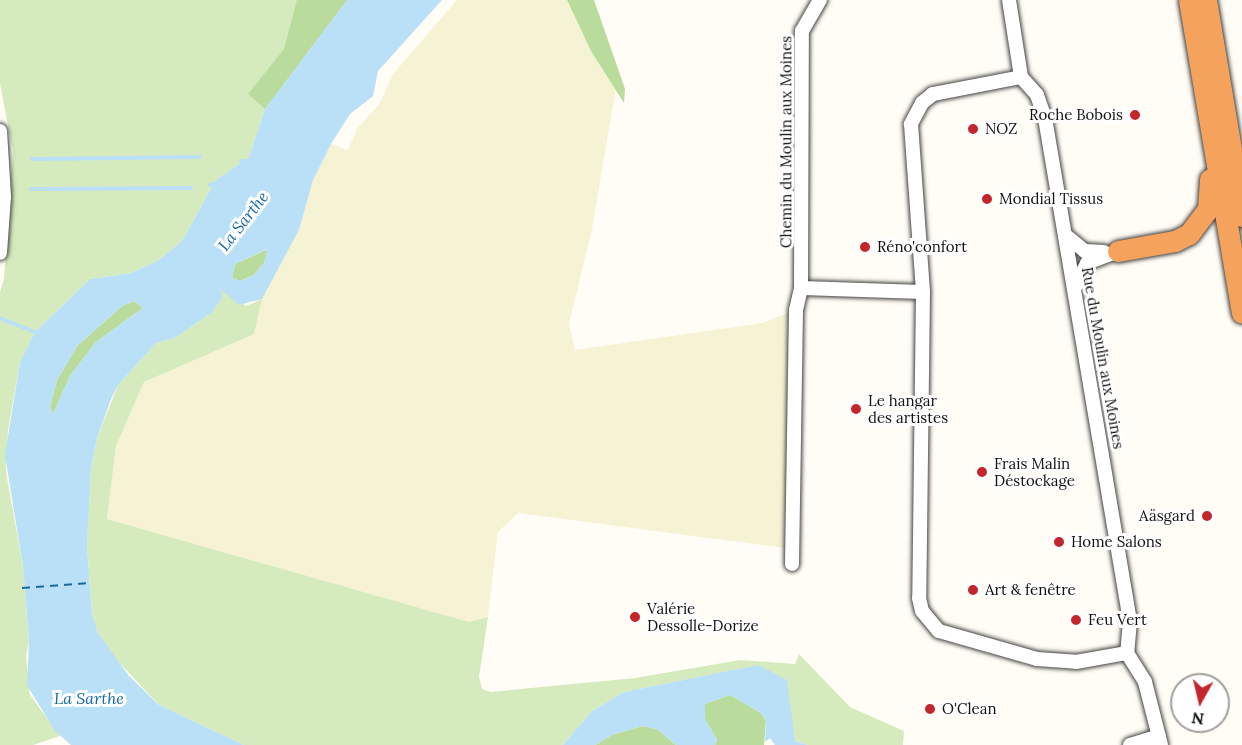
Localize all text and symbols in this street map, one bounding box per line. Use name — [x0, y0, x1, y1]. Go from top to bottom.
street label: Chemin du Moulin aux Moines — [777, 36, 795, 248]
place label: Roche Bobois — [1029, 106, 1123, 124]
marker: Roche Bobois — [1128, 108, 1142, 122]
place label: NOZ — [985, 120, 1017, 138]
marker: NOZ — [966, 122, 980, 136]
water label: La Sarthe — [214, 188, 272, 254]
place label: Mondial Tissus — [999, 190, 1103, 208]
marker: Mondial Tissus — [980, 192, 994, 206]
place label: Réno'confort — [877, 238, 967, 256]
marker: Réno'confort — [858, 240, 872, 254]
street label: Rue du Moulin aux Moines — [1078, 266, 1128, 450]
place label: Le hangar des artistes — [868, 391, 948, 426]
marker: Le hangar des artistes — [849, 402, 863, 416]
place label: Frais Malin Déstockage — [994, 454, 1075, 489]
marker: Frais Malin Déstockage — [975, 465, 989, 479]
place label: Aäsgard — [1139, 507, 1195, 525]
marker: Aäsgard — [1200, 509, 1214, 523]
place label: Home Salons — [1071, 533, 1162, 551]
marker: Home Salons — [1052, 535, 1066, 549]
place label: Art & fenêtre — [985, 581, 1076, 599]
marker: Art & fenêtre — [966, 583, 980, 597]
place label: Valérie Dessolle-Dorize — [647, 599, 759, 634]
marker: Valérie Dessolle-Dorize — [628, 610, 642, 624]
place label: Feu Vert — [1088, 611, 1147, 629]
marker: Feu Vert — [1069, 613, 1083, 627]
north arrow — [1170, 673, 1230, 733]
water label: La Sarthe — [54, 688, 124, 708]
place label: O'Clean — [942, 700, 997, 718]
marker: O'Clean — [923, 702, 937, 716]
text: N — [1190, 708, 1205, 730]

